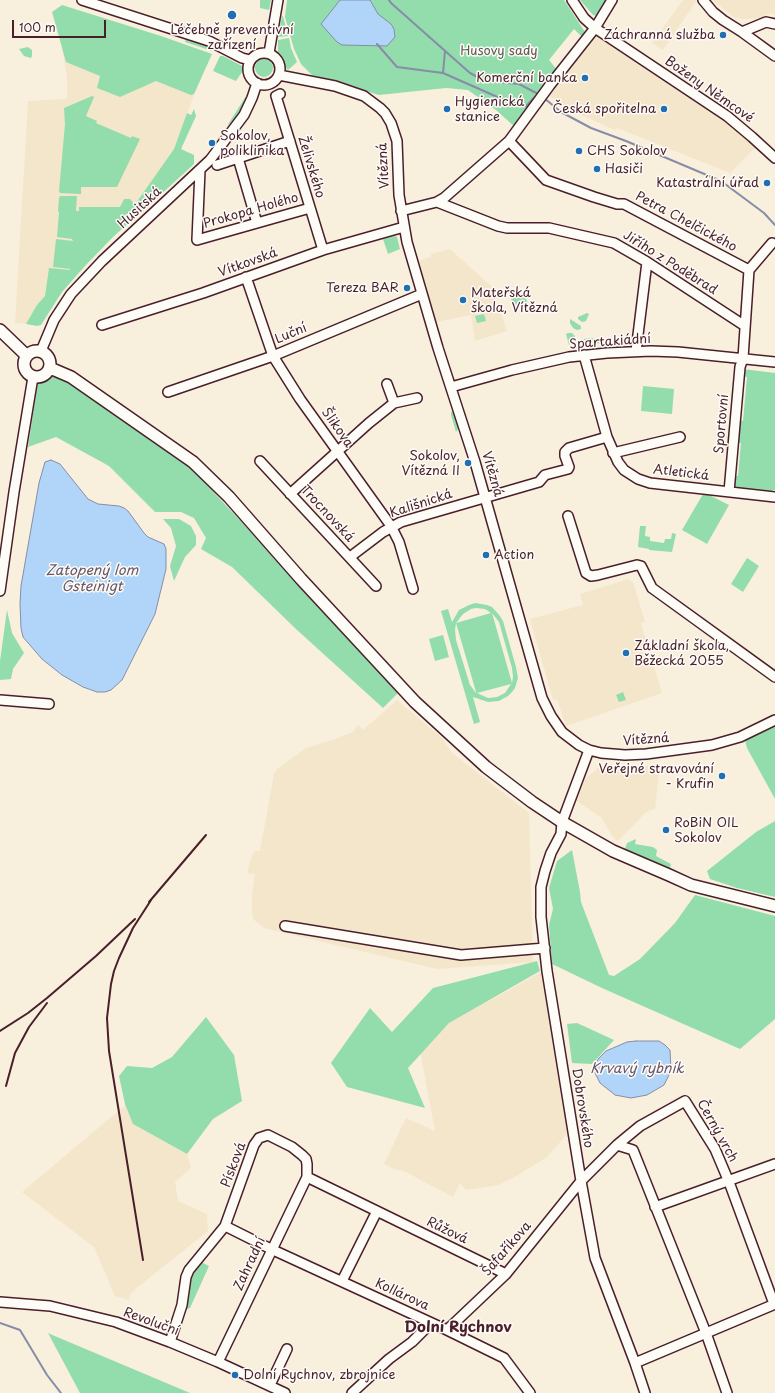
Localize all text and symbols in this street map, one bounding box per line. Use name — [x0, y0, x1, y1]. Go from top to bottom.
marker: Léčebně preventivní zařízení — [226, 9, 238, 21]
scale bar — [14, 12, 108, 38]
text: 100 m — [19, 18, 56, 36]
place label: Léčebně preventivní zařízení — [170, 22, 294, 53]
place label: Záchranná služba — [604, 27, 715, 43]
marker: Záchranná služba — [718, 30, 728, 40]
park label: Husovy sady — [460, 43, 538, 59]
street label: Boženy Němcové — [662, 54, 756, 126]
place label: Komerční banka — [476, 70, 577, 86]
marker: Komerční banka — [580, 73, 590, 83]
place label: Hygienická stanice — [455, 94, 524, 125]
place label: Česká spořitelna — [553, 101, 656, 117]
marker: Hygienická stanice — [442, 104, 452, 114]
marker: Česká spořitelna — [659, 104, 669, 114]
place label: Sokolov, poliklinika — [220, 128, 284, 159]
street label: Želivského — [294, 134, 328, 200]
marker: Sokolov, poliklinika — [207, 138, 217, 148]
street label: Vítězná — [375, 143, 393, 189]
place label: CHS Sokolov — [587, 143, 667, 159]
marker: CHS Sokolov — [574, 146, 584, 156]
place label: Hasiči — [605, 161, 643, 177]
marker: Hasiči — [592, 164, 602, 174]
place label: Katastrální úřad — [656, 175, 759, 191]
marker: Katastrální úřad — [762, 178, 772, 188]
street label: Husitská — [115, 184, 165, 232]
street label: Petra Chelčického — [633, 189, 739, 255]
street label: Prokopa Holého — [202, 190, 300, 232]
street label: Jiřího z Poděbrad — [620, 228, 720, 298]
street label: Vítkovská — [216, 245, 280, 281]
place label: Tereza BAR — [326, 280, 399, 296]
marker: Tereza BAR — [402, 283, 412, 293]
place label: Mateřská škola, Vítězná — [471, 285, 558, 316]
marker: Mateřská škola, Vítězná — [458, 295, 468, 305]
street label: Luční — [273, 320, 309, 348]
street label: Spartakiádní — [569, 331, 651, 353]
street label: Sportovní — [712, 394, 732, 454]
street label: Šlikova — [318, 405, 356, 451]
place label: Sokolov, Vítězná II — [402, 448, 460, 479]
street label: Vítězná — [478, 450, 506, 498]
marker: Sokolov, Vítězná II — [463, 458, 473, 468]
street label: Atletická — [652, 462, 710, 484]
street label: Trocnovská — [297, 483, 357, 545]
street label: Kališnická — [388, 487, 454, 521]
place label: Action — [494, 547, 534, 563]
marker: Action — [481, 550, 491, 560]
water label: Zatopený lom Gsteinigt — [46, 563, 138, 596]
place label: Základní škola, Běžecká 2055 — [634, 638, 729, 669]
marker: Základní škola, Běžecká 2055 — [621, 648, 631, 658]
street label: Vítězná — [622, 731, 670, 749]
place label: Veřejné stravování - Krufin — [598, 761, 714, 792]
marker: Veřejné stravování - Krufin — [717, 771, 727, 781]
place label: RoBiN OIL Sokolov — [674, 815, 738, 846]
marker: RoBiN OIL Sokolov — [661, 825, 671, 835]
water label: Krvavý rybník — [590, 1061, 684, 1077]
street label: Dobrovského — [568, 1067, 596, 1149]
street label: Černý vrch — [693, 1097, 741, 1165]
street label: Písková — [218, 1140, 250, 1190]
street label: Růžová — [424, 1214, 470, 1248]
street label: Šafaříkova — [479, 1219, 535, 1279]
street label: Zahradní — [231, 1235, 269, 1293]
street label: Kollárova — [372, 1276, 432, 1314]
street label: Revoluční — [121, 1305, 181, 1339]
district label: Dolní Rychnov — [404, 1319, 512, 1337]
place label: Dolní Rychnov, zbrojnice — [243, 1367, 395, 1383]
marker: Dolní Rychnov, zbrojnice — [230, 1370, 240, 1380]

